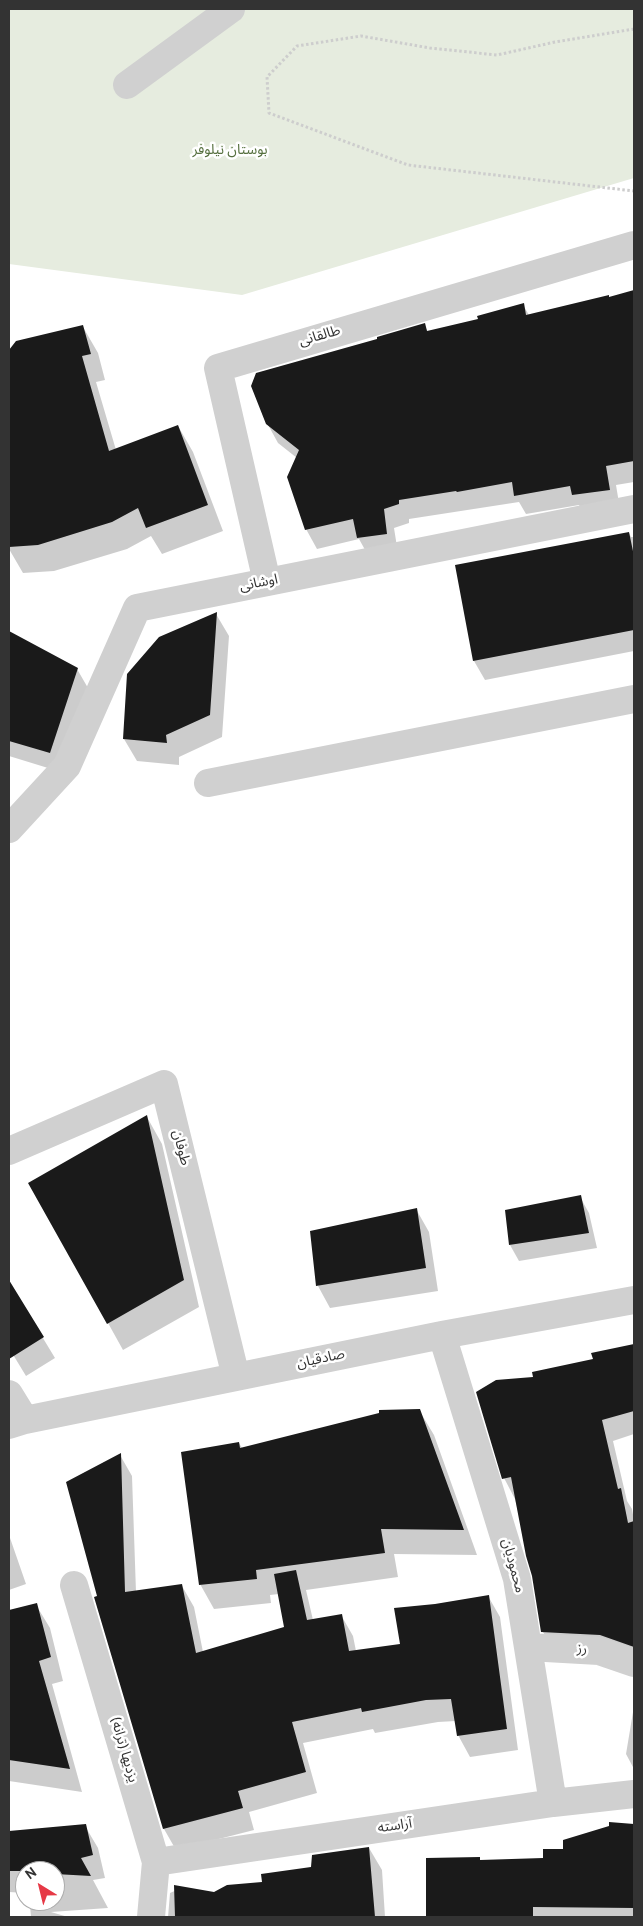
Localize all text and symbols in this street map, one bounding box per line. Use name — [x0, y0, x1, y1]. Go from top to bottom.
park label: بوستان نیلوفر — [192, 143, 268, 159]
street label: طالقانی — [297, 323, 343, 351]
street label: اوشانی — [238, 572, 280, 596]
street label: طوفان — [167, 1128, 193, 1168]
street label: صادقیان — [296, 1347, 346, 1373]
street label: محمودیان — [497, 1537, 527, 1595]
street label: رز — [576, 1641, 588, 1659]
street label: یزدیها (ترانه) — [106, 1715, 140, 1785]
street label: آراسته — [377, 1816, 413, 1838]
north arrow — [15, 1861, 65, 1911]
text: N — [22, 1864, 41, 1884]

